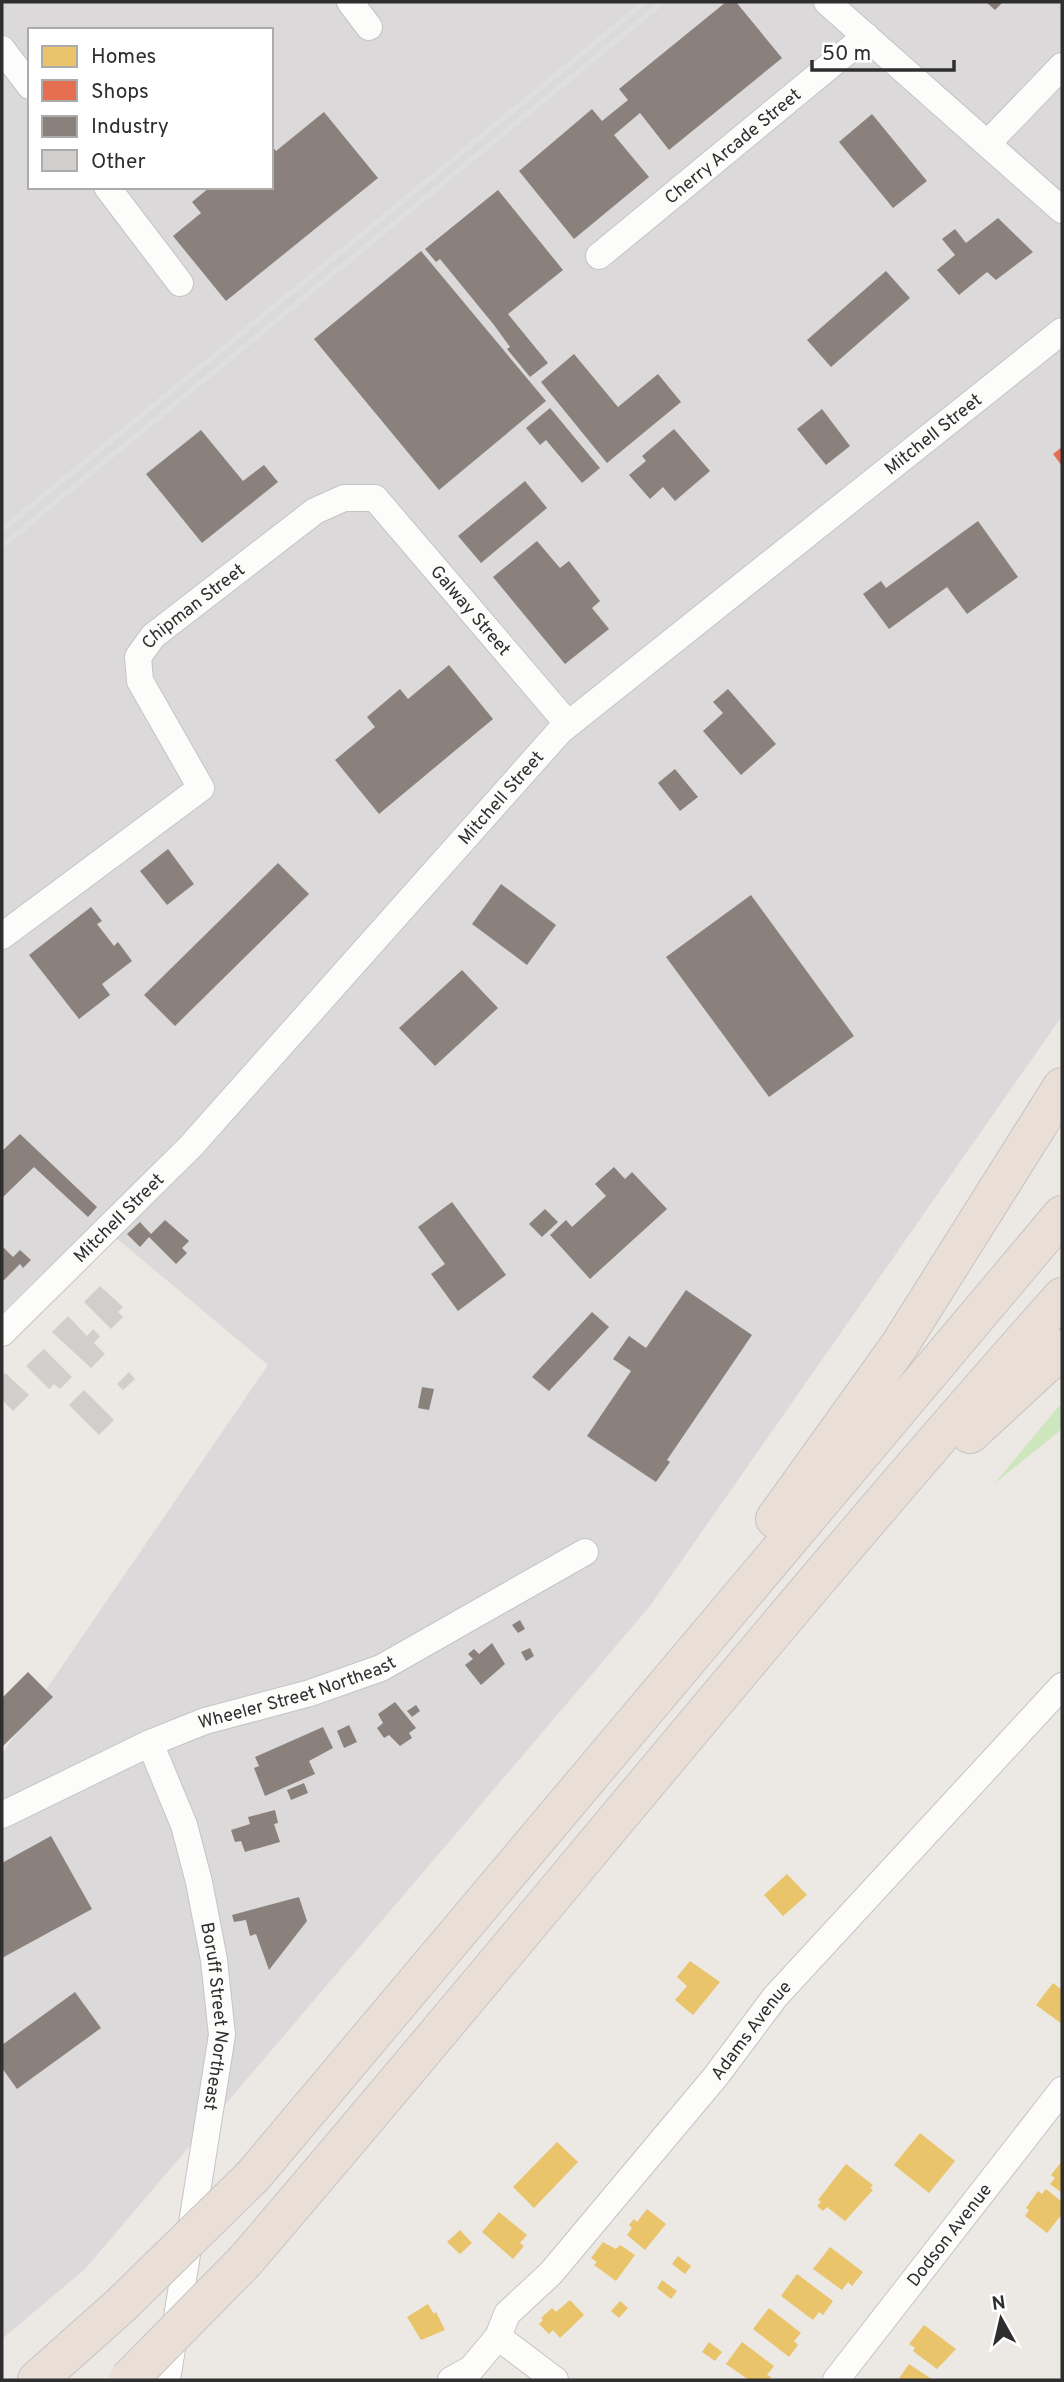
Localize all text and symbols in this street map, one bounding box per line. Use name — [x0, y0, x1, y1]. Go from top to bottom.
legend — [28, 28, 273, 189]
scale bar — [812, 28, 954, 72]
text: 50 m — [822, 41, 871, 68]
text: Homes — [91, 44, 156, 71]
text: Shops — [91, 79, 149, 106]
street label: Cherry Arcade Street — [661, 84, 806, 210]
text: Industry — [91, 114, 169, 141]
text: Other — [91, 149, 146, 176]
street label: Mitchell Street — [880, 389, 987, 481]
street label: Chipman Street — [137, 559, 250, 654]
street label: Galway Street — [425, 561, 515, 661]
street label: Mitchell Street — [454, 747, 550, 850]
street label: Mitchell Street — [70, 1169, 170, 1268]
street label: Wheeler Street Northeast — [196, 1652, 401, 1735]
street label: Boruff Street Northeast — [194, 1921, 233, 2112]
street label: Adams Avenue — [707, 1977, 797, 2086]
street label: Dodson Avenue — [903, 2180, 998, 2292]
north arrow — [966, 2284, 1036, 2354]
text: N — [990, 2291, 1007, 2317]

